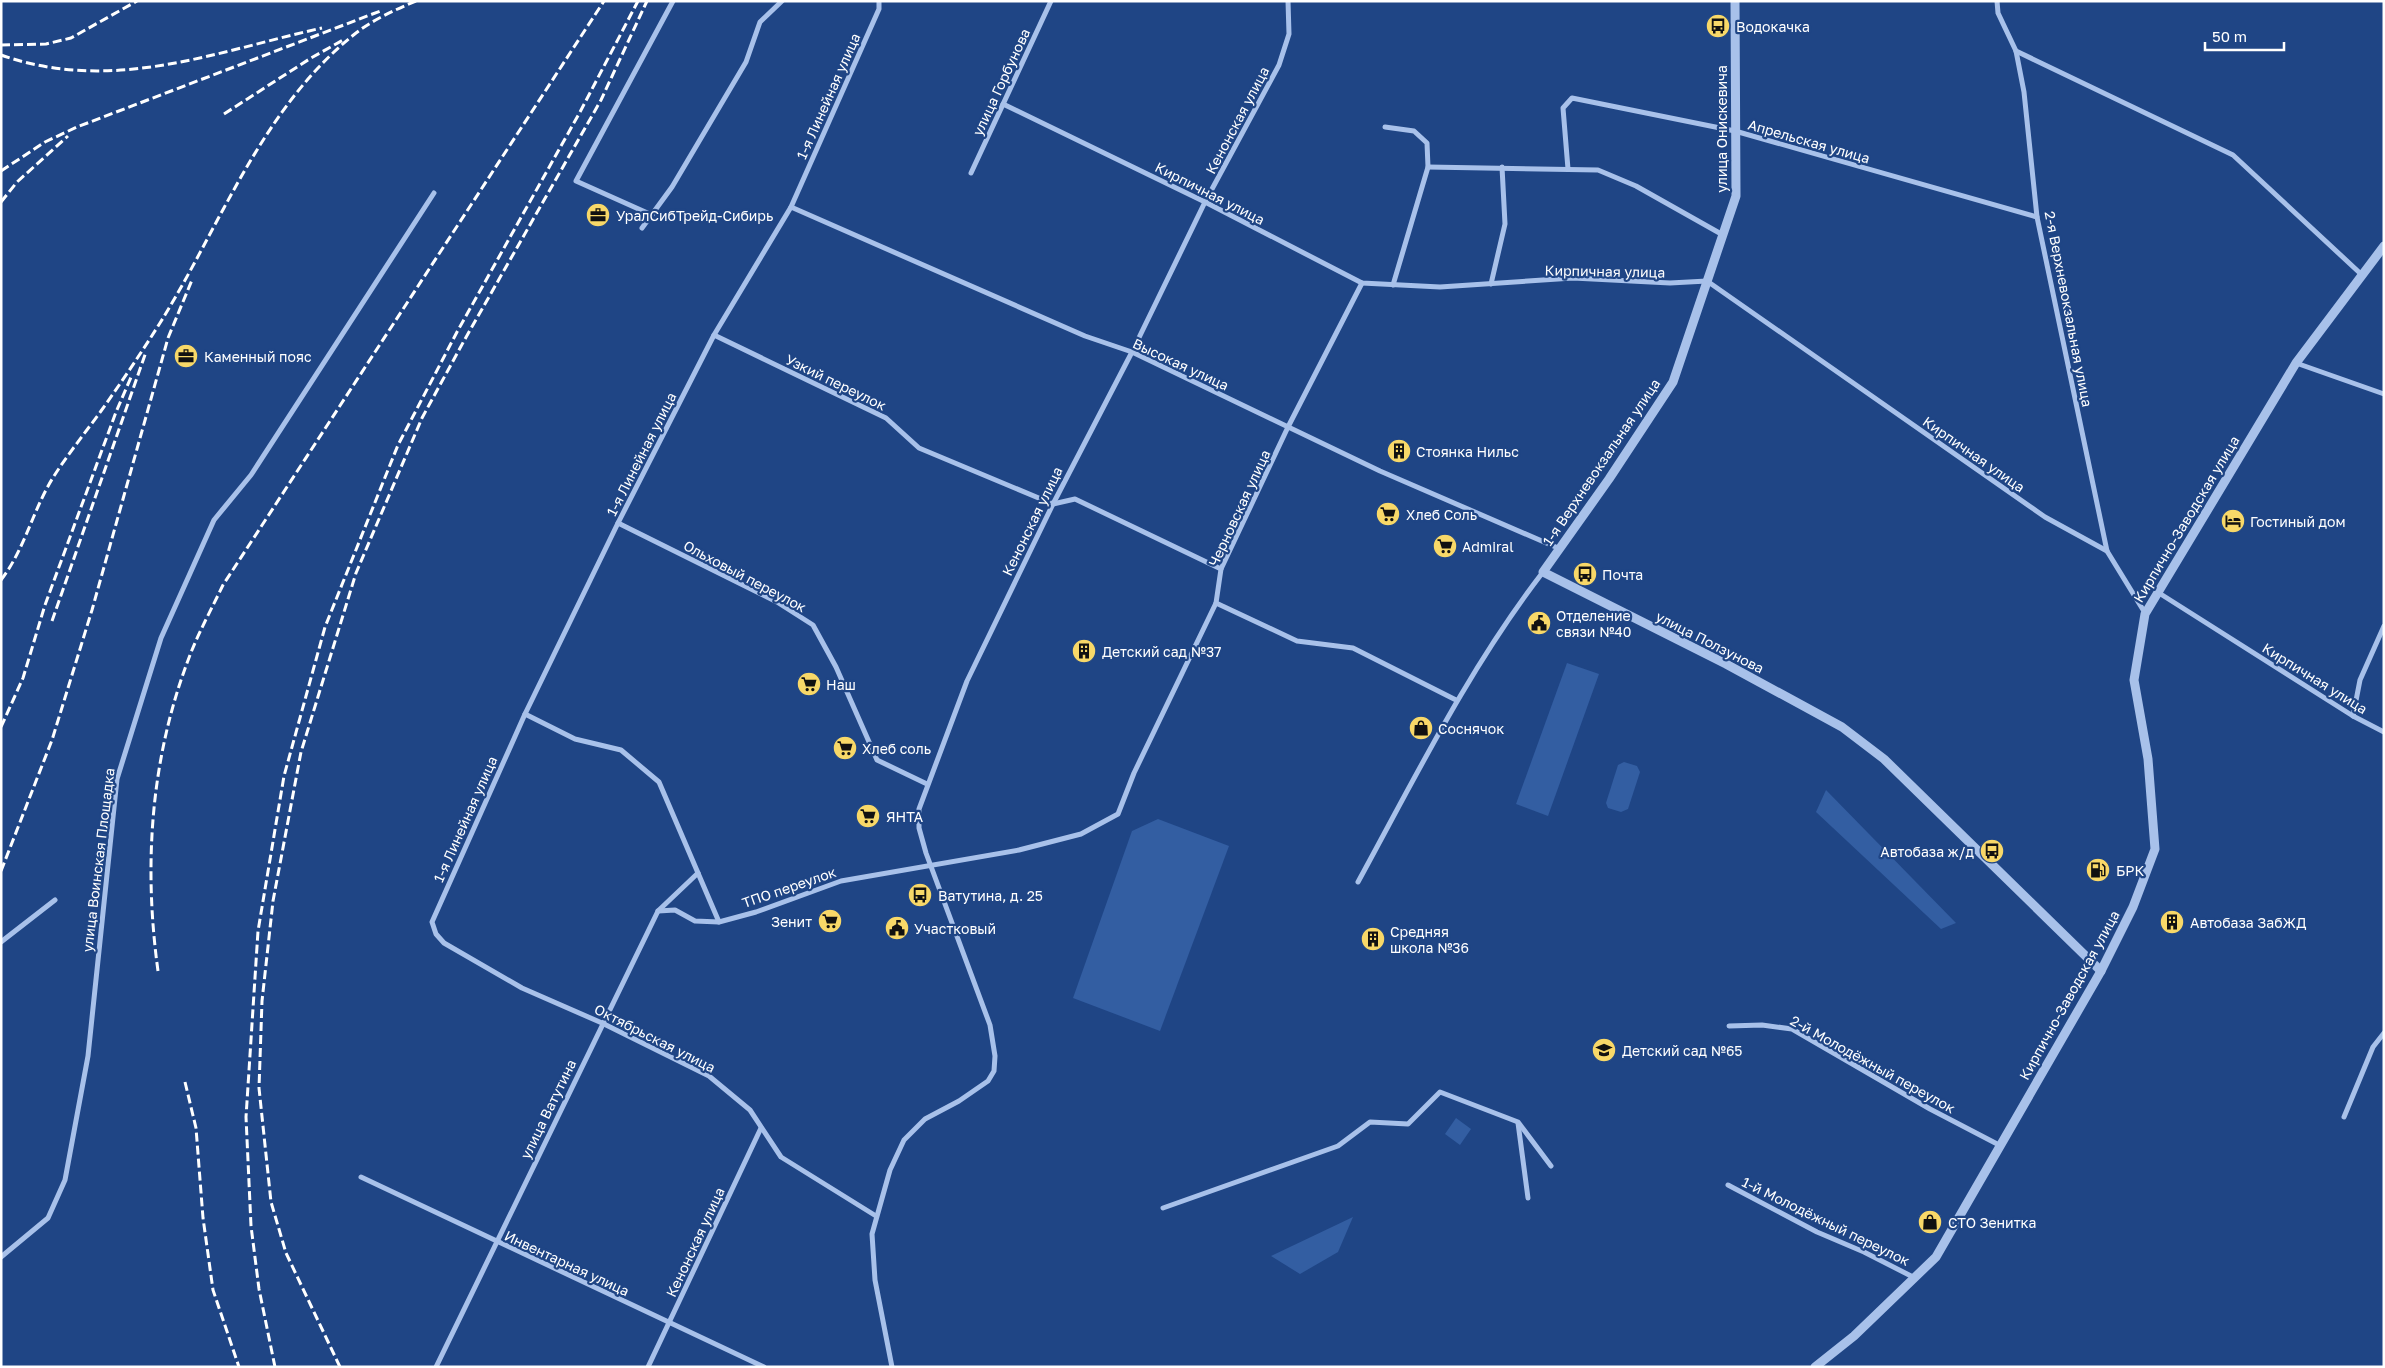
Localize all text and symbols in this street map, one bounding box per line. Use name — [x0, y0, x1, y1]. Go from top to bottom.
bus stop icon: Водокачка — [1705, 13, 1731, 39]
place label: Водокачка — [1736, 18, 1810, 35]
scale bar — [2205, 20, 2284, 52]
street label: улица Горбунова — [969, 26, 1033, 138]
text: 50 m — [2212, 27, 2247, 45]
street label: 1-я Линейная улица — [793, 30, 863, 162]
street label: Кенонская улица — [1202, 63, 1272, 177]
street label: улица Онискевича — [1713, 65, 1730, 193]
street label: Апрельская улица — [1746, 115, 1872, 167]
street label: Кирпичная улица — [1152, 158, 1268, 228]
office icon: УралСибТрейд-Сибирь — [585, 202, 611, 228]
place label: УралСибТрейд-Сибирь — [616, 207, 773, 224]
street label: 2-я Верхневокзальная улица — [2042, 210, 2096, 408]
street label: Кирпичная улица — [1545, 261, 1665, 281]
street label: Высокая улица — [1130, 334, 1232, 394]
office icon: Каменный пояс — [173, 343, 199, 369]
place label: Каменный пояс — [204, 348, 312, 365]
street label: Узкий переулок — [783, 350, 889, 414]
street label: 1-я Верхневокзальная улица — [1539, 375, 1663, 549]
street label: 1-я Линейная улица — [602, 389, 680, 519]
street label: Кирпичная улица — [1920, 412, 2028, 496]
street label: Кирпично-Заводская улица — [2129, 433, 2243, 605]
building icon: Стоянка Нильс — [1386, 438, 1412, 464]
place label: Стоянка Нильс — [1416, 443, 1519, 460]
street label: Черновская улица — [1204, 447, 1274, 569]
street label: Кенонская улица — [998, 464, 1066, 578]
supermarket icon: Хлеб Соль — [1375, 501, 1401, 527]
place label: Хлеб Соль — [1406, 506, 1477, 523]
hotel icon: Гостиный дом — [2220, 508, 2246, 534]
place label: Гостиный дом — [2250, 513, 2345, 530]
supermarket icon: Admiral — [1432, 533, 1458, 559]
street label: Ольховый переулок — [681, 536, 809, 616]
place label: Admiral — [1462, 538, 1514, 555]
bus stop icon: Почта — [1572, 561, 1598, 587]
place label: Почта — [1602, 566, 1643, 583]
place label: Отделение связи №40 — [1556, 607, 1631, 640]
street label: улица Ползунова — [1653, 607, 1767, 677]
public building icon: Отделение связи №40 — [1526, 610, 1552, 636]
building icon: Детский сад №37 — [1071, 638, 1097, 664]
street label: Кирпичная улица — [2259, 639, 2371, 717]
place label: Детский сад №37 — [1102, 643, 1222, 660]
supermarket icon: Наш — [796, 671, 822, 697]
place label: Наш — [826, 676, 856, 693]
shop icon: Соснячок — [1408, 715, 1434, 741]
place label: Соснячок — [1438, 720, 1504, 737]
supermarket icon: Хлеб соль — [832, 735, 858, 761]
place label: Хлеб соль — [862, 740, 931, 757]
street label: 1-я Линейная улица — [430, 753, 500, 885]
street label: улица Воинская Площадка — [78, 767, 118, 953]
supermarket icon: ЯНТА — [855, 803, 881, 829]
place label: ЯНТА — [886, 808, 924, 825]
bus stop icon: Автобаза ж/д — [1979, 838, 2005, 864]
place label: Автобаза ж/д — [1880, 843, 1975, 860]
fuel station icon: БРК — [2085, 857, 2111, 883]
place label: БРК — [2116, 862, 2144, 879]
street label: ТПО переулок — [740, 863, 838, 911]
bus stop icon: Ватутина, д. 25 — [907, 882, 933, 908]
place label: Ватутина, д. 25 — [938, 887, 1043, 904]
street label: Кирпично-Заводская улица — [2015, 907, 2123, 1083]
supermarket icon: Зенит — [817, 908, 843, 934]
building icon: Автобаза ЗабЖД — [2159, 909, 2185, 935]
place label: Зенит — [771, 913, 812, 930]
place label: Автобаза ЗабЖД — [2190, 914, 2306, 931]
public building icon: Участковый — [884, 915, 910, 941]
place label: Участковый — [914, 920, 996, 937]
place label: Средняя школа №36 — [1390, 923, 1469, 956]
building icon: Средняя школа №36 — [1360, 926, 1386, 952]
street label: Октябрьская улица — [592, 1000, 718, 1076]
street label: 2-й Молодёжный переулок — [1788, 1012, 1958, 1116]
school or university icon: Детский сад №65 — [1591, 1037, 1617, 1063]
place label: Детский сад №65 — [1622, 1042, 1742, 1059]
street label: улица Ватутина — [517, 1056, 579, 1162]
street label: 1-й Молодёжный переулок — [1739, 1173, 1913, 1269]
street label: Кенонская улица — [662, 1184, 728, 1300]
shop icon: СТО Зенитка — [1917, 1209, 1943, 1235]
place label: СТО Зенитка — [1948, 1214, 2036, 1231]
street label: Инвентарная улица — [502, 1227, 632, 1299]

